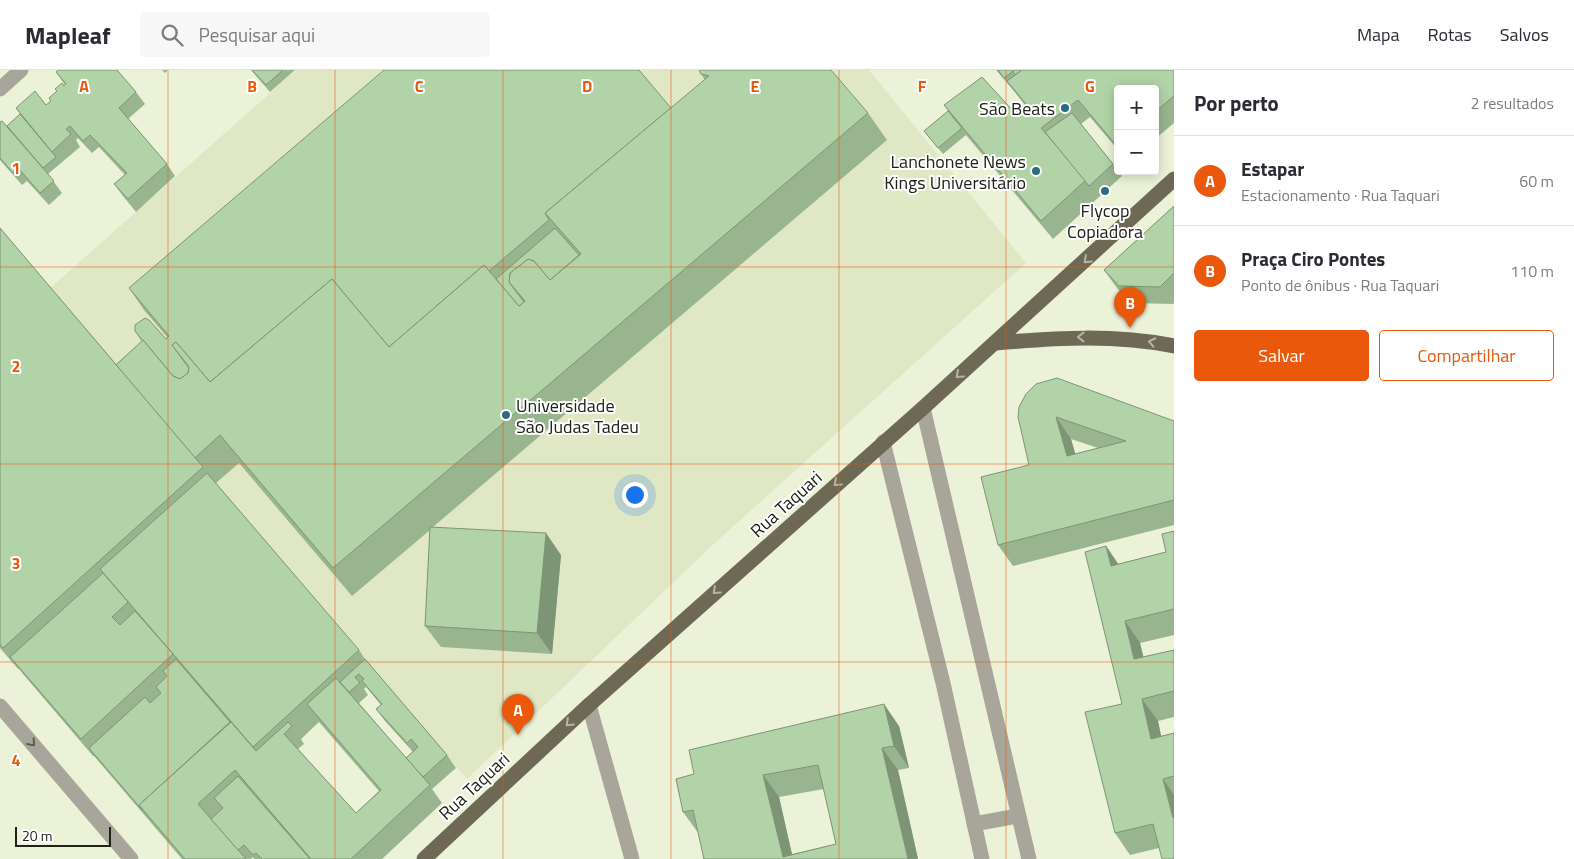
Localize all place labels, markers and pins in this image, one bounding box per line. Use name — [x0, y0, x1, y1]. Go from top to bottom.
place label: São Beats — [979, 95, 1055, 122]
marker: São Beats — [1059, 102, 1071, 114]
place label: Lanchonete News Kings Universitário — [884, 148, 1026, 196]
marker: Lanchonete News Kings Universitário — [1030, 165, 1042, 177]
marker: Flycop Copiadora — [1099, 185, 1111, 197]
place label: Flycop Copiadora — [1067, 197, 1143, 245]
pin: B — [1114, 287, 1146, 328]
place label: Universidade São Judas Tadeu — [516, 392, 639, 440]
marker: Universidade São Judas Tadeu — [500, 409, 512, 421]
pin: A — [502, 694, 534, 735]

